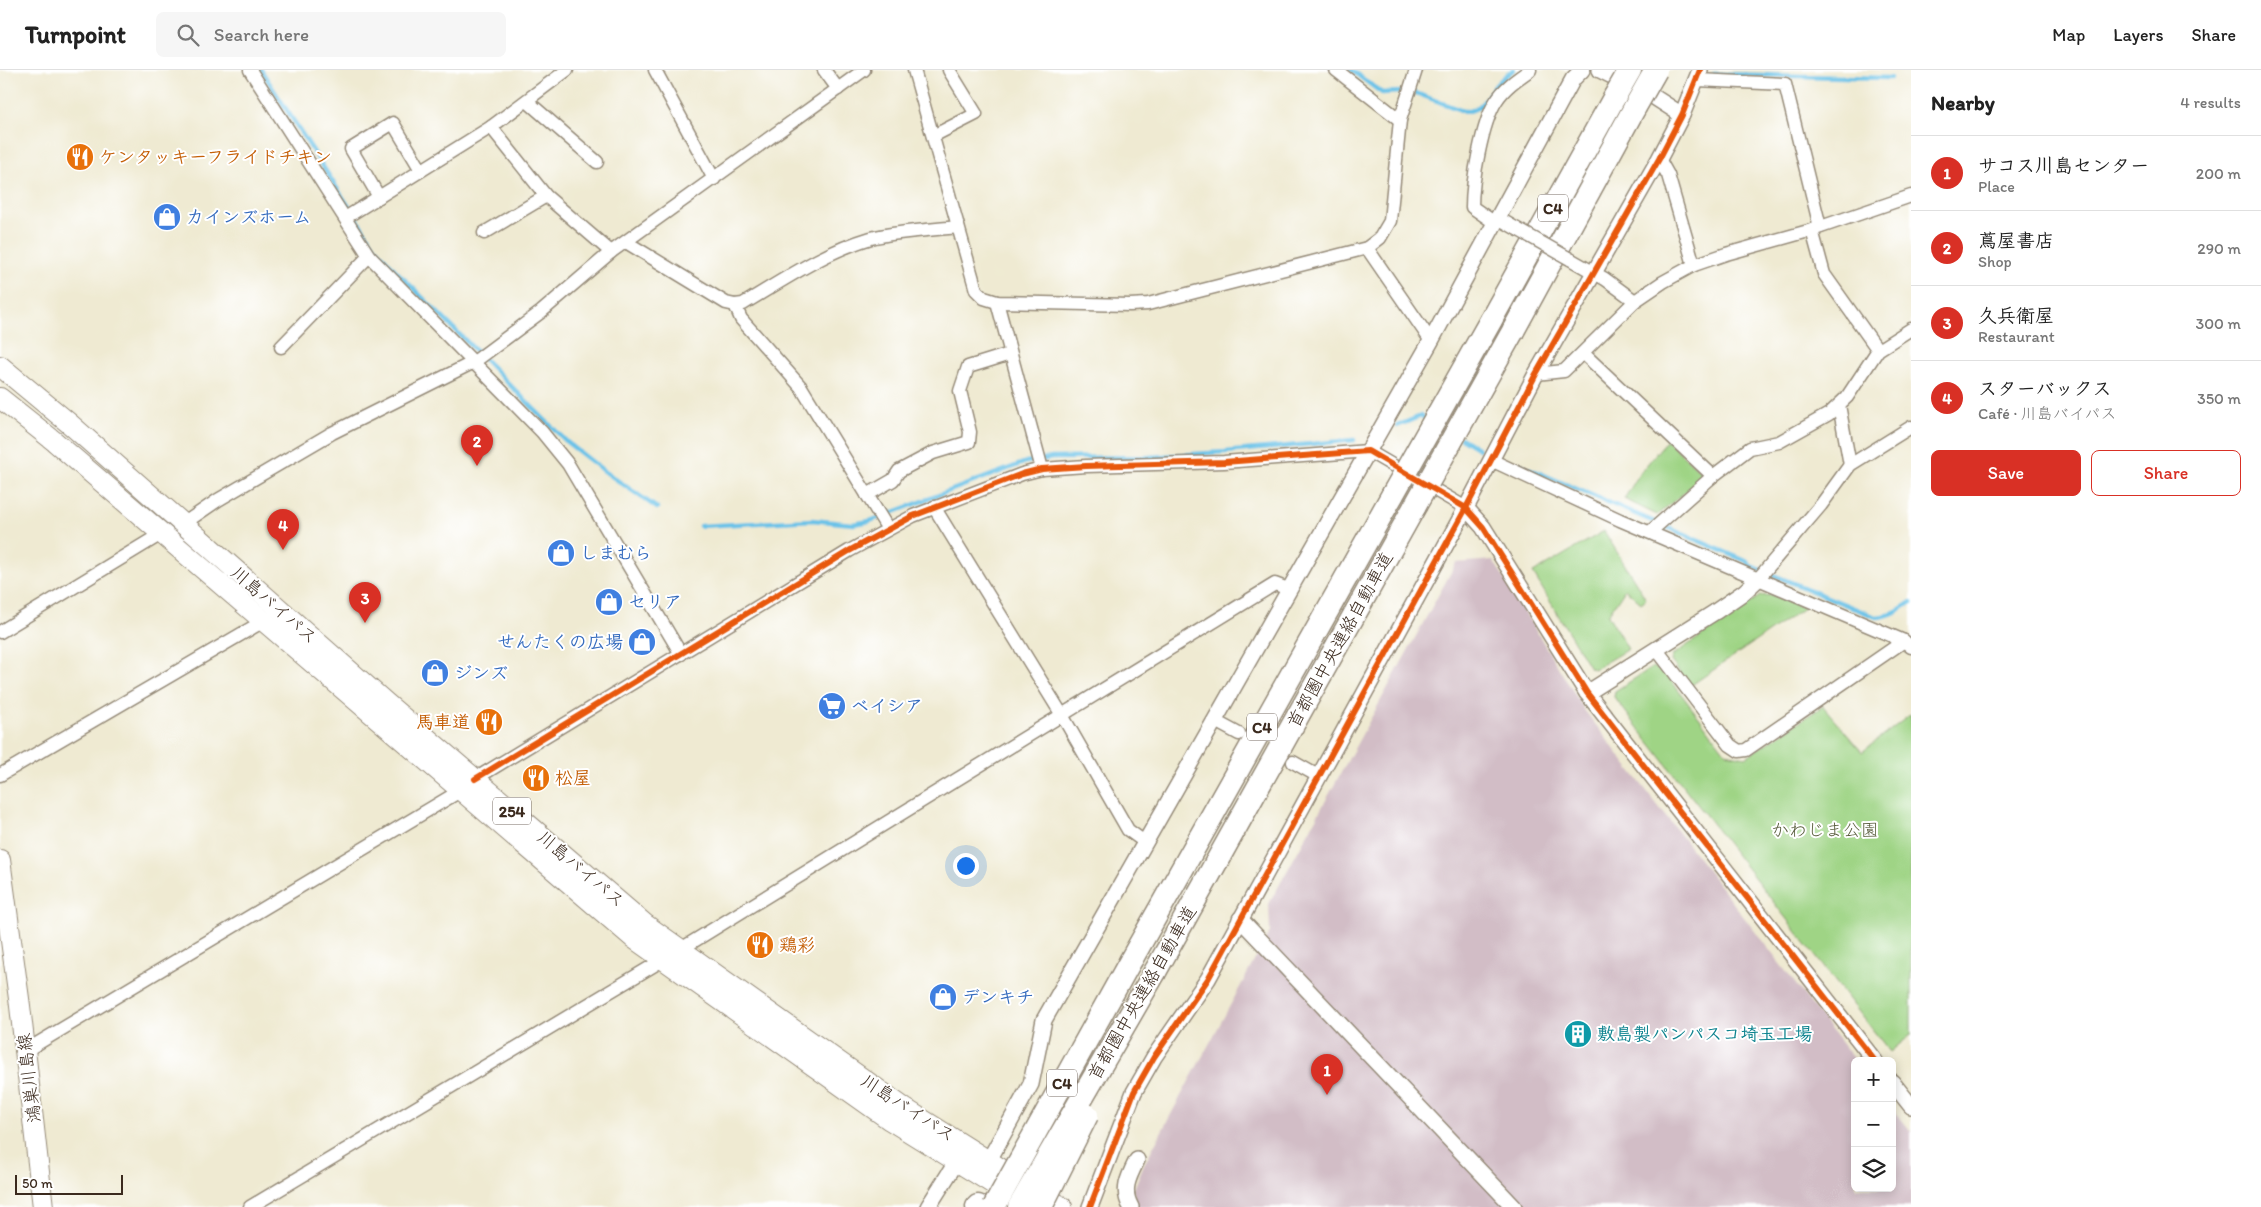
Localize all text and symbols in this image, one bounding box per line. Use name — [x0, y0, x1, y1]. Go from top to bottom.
search box — [156, 12, 506, 57]
text: Turnpoint — [25, 20, 126, 49]
icon: search — [174, 21, 202, 49]
text: Search here — [214, 23, 309, 46]
text: Map — [2052, 24, 2085, 46]
text: Layers — [2113, 24, 2163, 46]
text: Share — [2191, 24, 2236, 46]
text: Nearby — [1931, 90, 1995, 115]
text: 4 results — [2180, 93, 2241, 112]
restaurant icon: ケンタッキーフライドチキン — [65, 142, 95, 172]
place label: ケンタッキーフライドチキン — [99, 146, 332, 168]
text: サコス川島センター — [1978, 154, 2149, 177]
text: 1 — [1943, 164, 1951, 183]
text: 200 m — [2196, 164, 2241, 183]
text: Place — [1978, 177, 2015, 196]
road number: C4 — [1538, 195, 1568, 222]
shop icon: カインズホーム — [152, 202, 182, 232]
place label: カインズホーム — [186, 206, 311, 228]
text: 蔦屋書店 — [1978, 229, 2054, 252]
text: 2 — [1943, 239, 1951, 258]
text: 290 m — [2197, 239, 2241, 258]
text: Shop — [1978, 252, 2012, 271]
text: 久兵衛屋 — [1978, 304, 2054, 327]
text: 3 — [1943, 314, 1951, 333]
text: 300 m — [2196, 314, 2241, 333]
text: Restaurant — [1978, 327, 2055, 346]
text: スターバックス — [1978, 377, 2111, 400]
text: 4 — [1942, 389, 1952, 408]
text: 350 m — [2197, 389, 2241, 408]
text: Café · 川島バイパス — [1978, 404, 2117, 423]
pin: 2 — [461, 425, 493, 466]
button: Save — [1931, 450, 2081, 496]
button: Share — [2091, 450, 2241, 496]
pin: 4 — [267, 509, 299, 550]
shop icon: しまむら — [546, 538, 576, 568]
place label: しまむら — [580, 542, 652, 564]
street label: 首都圏中央連絡自動車道 — [1282, 548, 1398, 732]
street label: 川島バイパス — [226, 561, 322, 649]
pin: 3 — [349, 582, 381, 623]
shop icon: セリア — [594, 587, 624, 617]
place label: セリア — [628, 591, 682, 613]
shop icon: せんたくの広場 — [627, 627, 657, 657]
place label: せんたくの広場 — [497, 631, 623, 653]
shop icon: ジンズ — [420, 658, 450, 688]
place label: ジンズ — [454, 662, 508, 684]
supermarket icon: ベイシア — [817, 691, 847, 721]
place label: ベイシア — [851, 695, 923, 717]
restaurant icon: 馬車道 — [474, 707, 504, 737]
place label: 馬車道 — [416, 711, 470, 733]
road number: C4 — [1247, 714, 1277, 740]
restaurant icon: 松屋 — [521, 763, 551, 793]
place label: 松屋 — [555, 767, 591, 789]
road number: 254 — [493, 798, 531, 824]
park label: かわじま公園 — [1771, 819, 1879, 841]
street label: 川島バイパス — [533, 826, 629, 912]
your location — [953, 853, 979, 879]
street label: 首都圏中央連絡自動車道 — [1083, 902, 1201, 1084]
restaurant icon: 鶏彩 — [745, 930, 775, 960]
place label: 鶏彩 — [779, 934, 815, 956]
shop icon: デンキチ — [928, 982, 958, 1012]
place label: デンキチ — [962, 986, 1034, 1008]
building icon: 敷島製パンパスコ埼玉工場 — [1563, 1019, 1593, 1049]
place label: 敷島製パンパスコ埼玉工場 — [1597, 1023, 1812, 1045]
street label: 鴻巣川島線 — [13, 1032, 45, 1124]
pin: 1 — [1311, 1054, 1343, 1095]
map controls — [1851, 1057, 1896, 1192]
button: + — [1851, 1057, 1896, 1102]
street label: 川島バイパス — [857, 1069, 959, 1147]
road number: C4 — [1047, 1070, 1077, 1096]
button: − — [1851, 1102, 1896, 1147]
button: layers — [1851, 1147, 1896, 1192]
scale bar — [15, 1172, 122, 1195]
text: 50 m — [22, 1175, 53, 1192]

